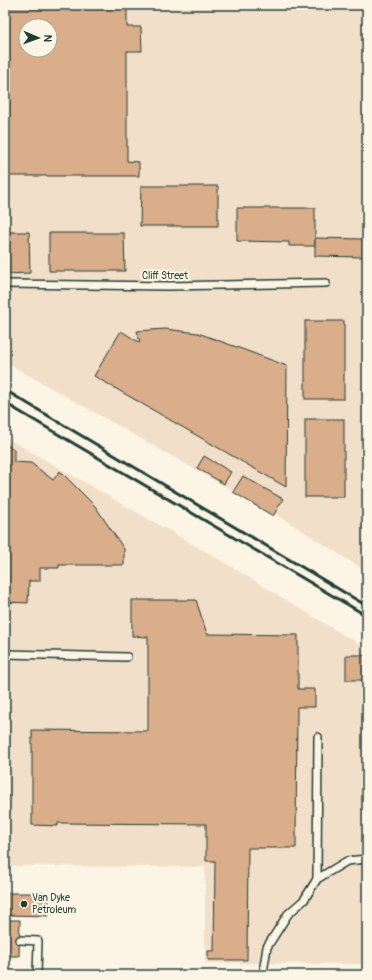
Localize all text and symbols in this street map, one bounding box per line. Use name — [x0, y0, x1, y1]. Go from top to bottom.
north arrow — [18, 18, 58, 58]
text: N — [41, 34, 54, 43]
street label: Cliff Street — [142, 270, 189, 282]
place label: Van Dyke Petroleum — [32, 892, 76, 916]
marker: Van Dyke Petroleum — [19, 899, 29, 909]

